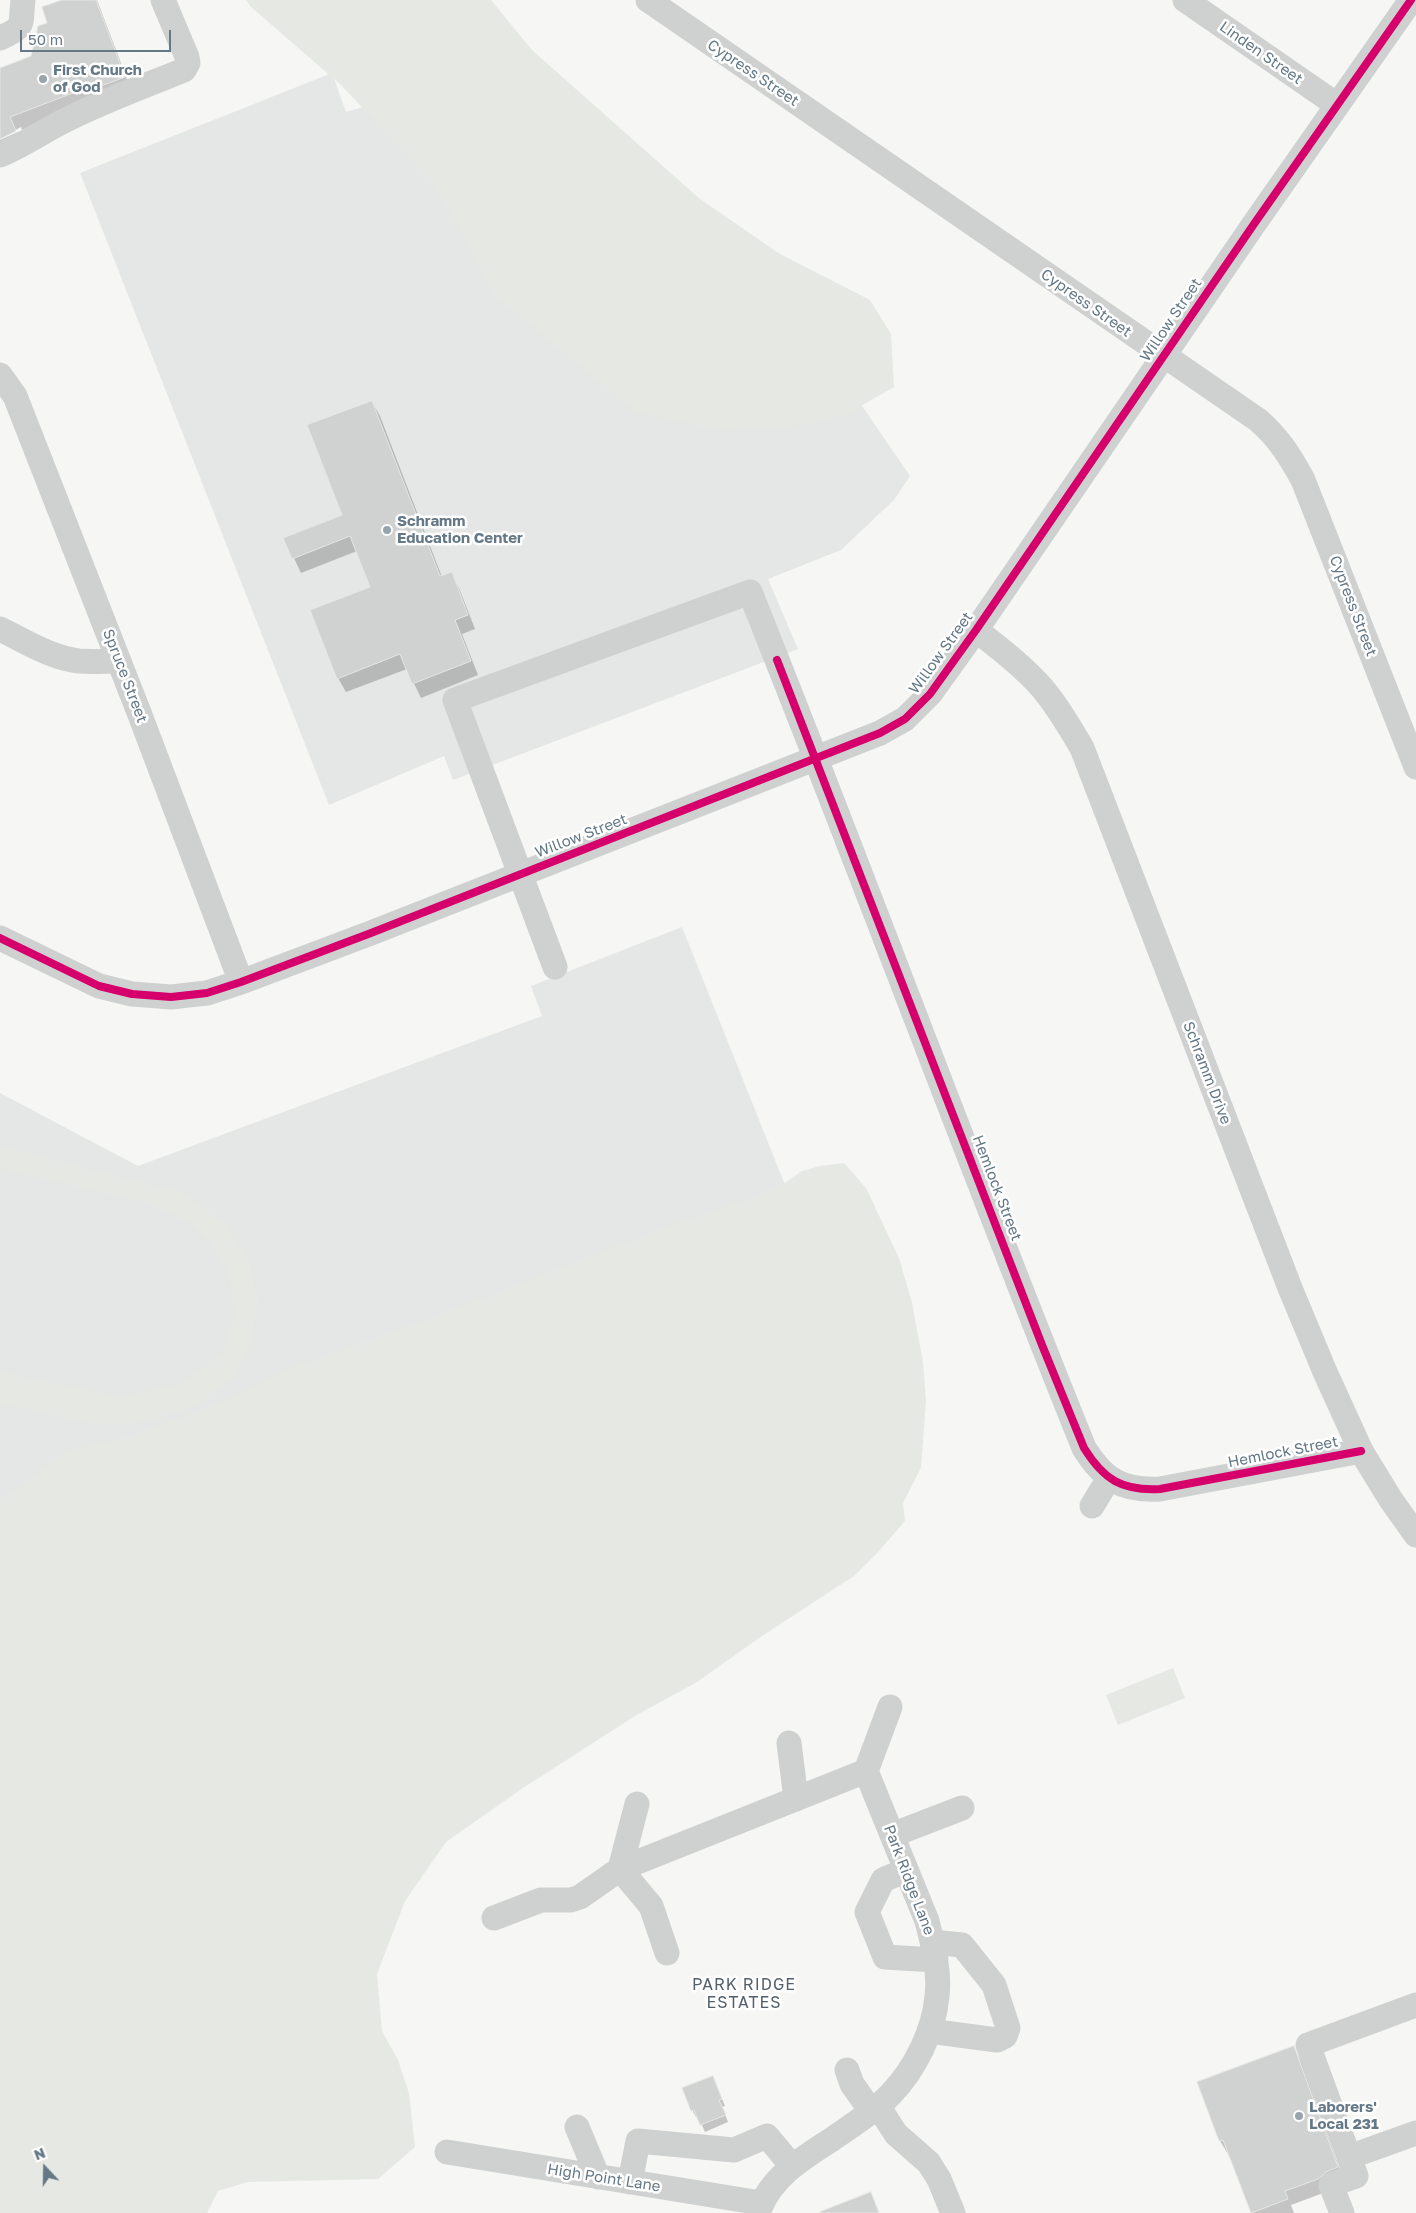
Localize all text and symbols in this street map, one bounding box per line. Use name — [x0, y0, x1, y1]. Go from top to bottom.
street label: Linden Street — [1216, 18, 1306, 88]
scale bar — [22, 20, 174, 52]
text: 50 m — [28, 30, 63, 48]
street label: Cypress Street — [704, 36, 802, 110]
place label: First Church of God — [53, 61, 142, 96]
marker: First Church of God — [37, 73, 49, 85]
street label: Cypress Street — [1037, 265, 1135, 341]
street label: Willow Street — [1136, 275, 1206, 365]
place label: Schramm Education Center — [397, 512, 523, 547]
marker: Schramm Education Center — [381, 524, 393, 536]
street label: Cypress Street — [1326, 553, 1380, 659]
street label: Willow Street — [905, 608, 977, 698]
street label: Spruce Street — [99, 627, 151, 725]
street label: Willow Street — [532, 810, 630, 862]
street label: Schramm Drive — [1179, 1019, 1235, 1127]
street label: Hemlock Street — [969, 1133, 1025, 1243]
street label: Hemlock Street — [1226, 1432, 1340, 1472]
street label: Park Ridge Lane — [880, 1822, 938, 1938]
district label: PARK RIDGE ESTATES — [691, 1975, 797, 2013]
place label: Laborers' Local 231 — [1309, 2098, 1379, 2133]
marker: Laborers' Local 231 — [1293, 2110, 1305, 2122]
north arrow — [20, 2143, 70, 2193]
text: N — [31, 2144, 47, 2163]
street label: High Point Lane — [546, 2160, 662, 2196]

